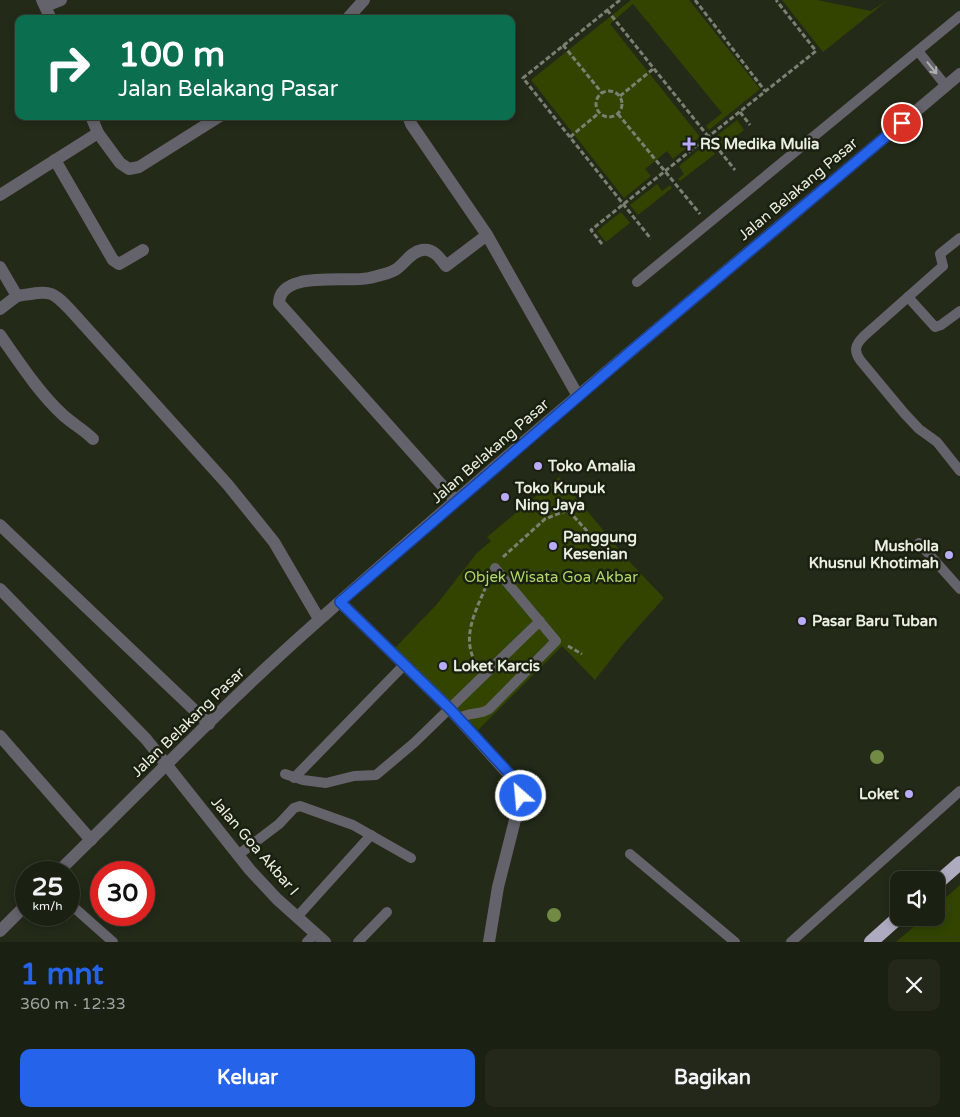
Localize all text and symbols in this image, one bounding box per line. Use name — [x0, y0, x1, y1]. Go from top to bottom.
text: 100 m — [118, 34, 225, 76]
icon: right — [35, 35, 100, 100]
one-way arrow — [926, 61, 937, 74]
text: Jalan Belakang Pasar — [118, 76, 338, 102]
pin — [881, 102, 923, 144]
icon: arrive — [888, 109, 916, 137]
street label: Jalan Belakang Pasar — [735, 134, 861, 244]
place label: RS Medika Mulia — [700, 135, 819, 153]
marker: RS Medika Mulia — [682, 137, 696, 151]
street label: Jalan Belakang Pasar — [427, 395, 553, 507]
place label: Toko Amalia — [547, 457, 636, 475]
marker: Toko Amalia — [532, 460, 544, 472]
place label: Toko Krupuk Ning Jaya — [514, 479, 605, 515]
marker: Toko Krupuk Ning Jaya — [499, 491, 511, 503]
place label: Panggung Kesenian — [563, 528, 637, 563]
place label: Musholla Khusnul Khotimah — [809, 537, 939, 572]
marker: Panggung Kesenian — [547, 540, 559, 552]
marker: Musholla Khusnul Khotimah — [943, 549, 955, 561]
park label: Objek Wisata Goa Akbar — [464, 568, 638, 586]
place label: Pasar Baru Tuban — [812, 612, 937, 630]
marker: Pasar Baru Tuban — [796, 615, 808, 627]
place label: Loket Karcis — [453, 657, 540, 675]
marker: Loket Karcis — [437, 660, 449, 672]
street label: Jalan Belakang Pasar — [128, 663, 248, 781]
position arrow — [494, 769, 546, 821]
place label: Loket — [859, 785, 899, 803]
marker: Loket — [903, 788, 915, 800]
street label: Jalan Goa Akbar I — [207, 793, 303, 899]
speed limit sign: 30 — [90, 861, 155, 926]
map controls — [890, 871, 945, 926]
button: sound — [890, 871, 945, 926]
text: 25 — [32, 872, 63, 902]
text: km/h — [32, 899, 63, 913]
text: 1 mnt — [20, 956, 104, 993]
button: close — [888, 959, 940, 1011]
text: 360 m · 12:33 — [20, 994, 126, 1014]
button: Keluar — [20, 1049, 475, 1107]
button: Bagikan — [485, 1049, 940, 1107]

